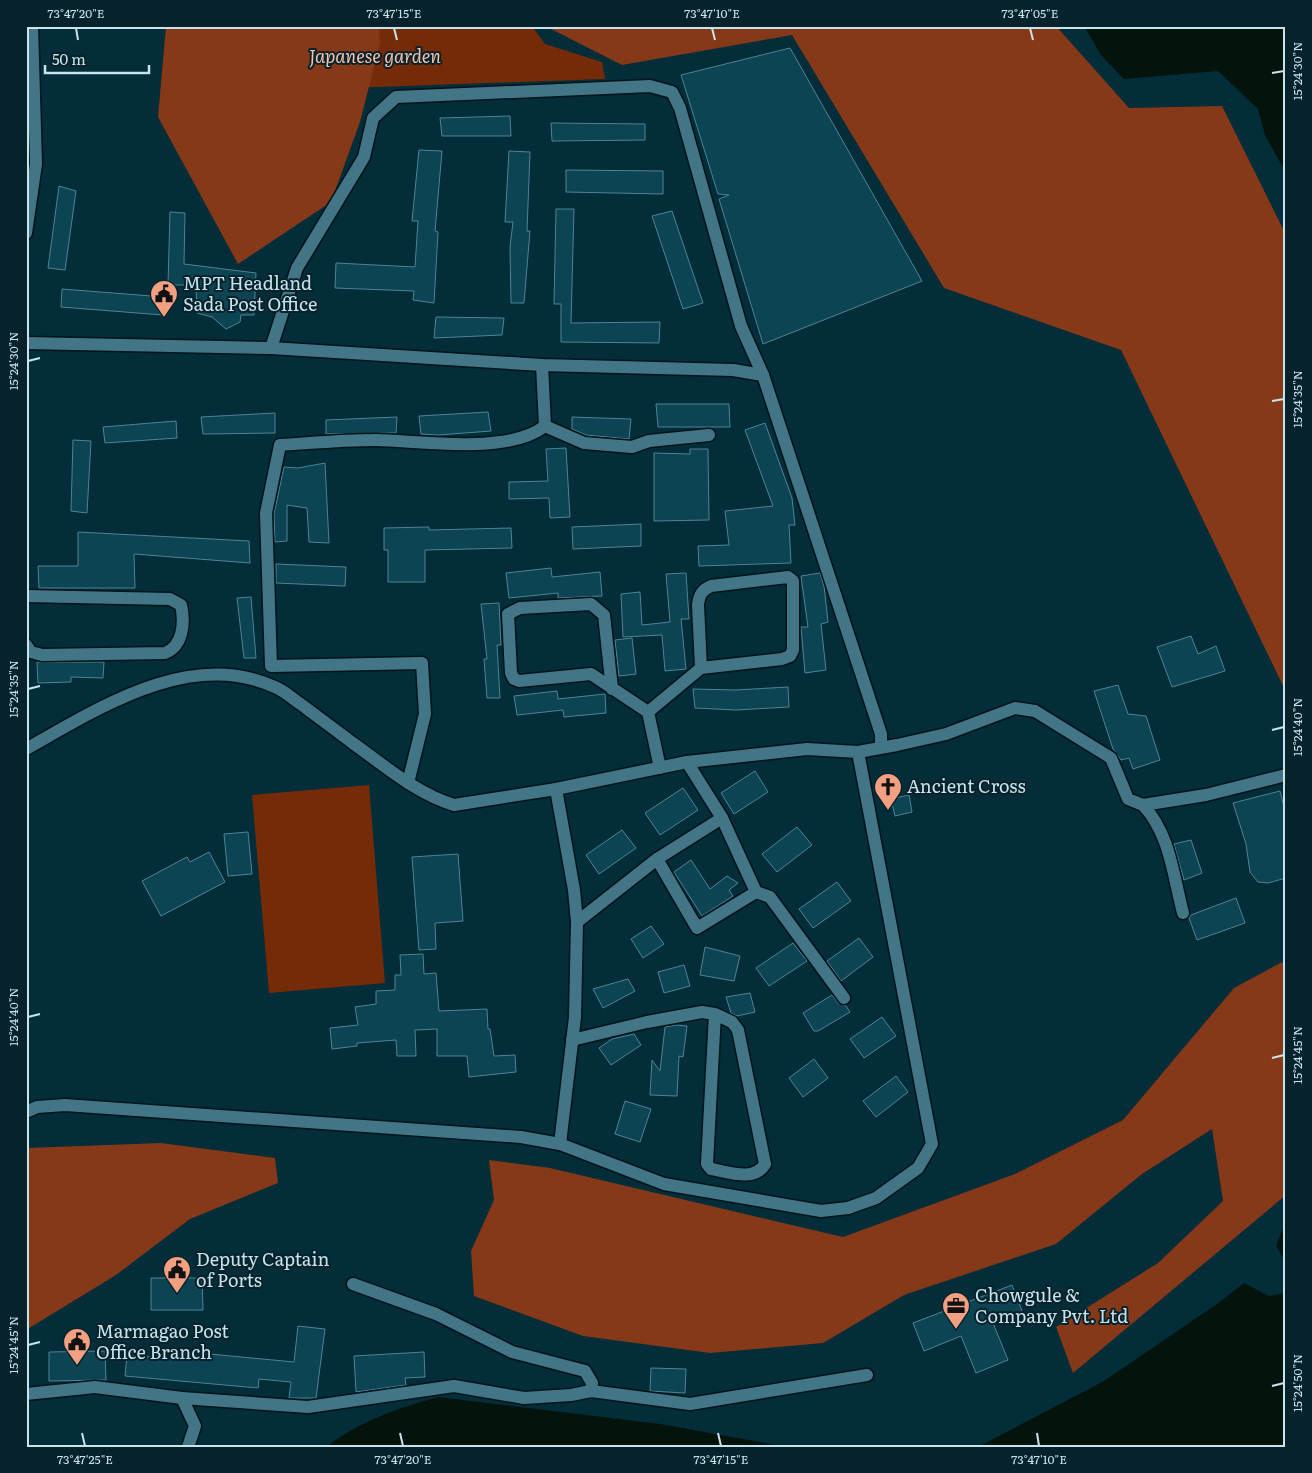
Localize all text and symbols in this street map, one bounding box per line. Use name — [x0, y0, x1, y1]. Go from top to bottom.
text: 73°47'20"E — [48, 4, 105, 22]
text: 73°47'15"E — [367, 4, 422, 22]
text: 73°47'10"E — [684, 4, 740, 22]
text: 73°47'05"E — [1002, 4, 1059, 22]
scale bar — [45, 42, 149, 74]
park label: Japanese garden — [309, 42, 441, 69]
text: 15°24'30"N — [1288, 42, 1306, 100]
text: 50 m — [52, 47, 86, 70]
place label: MPT Headland Sada Post Office — [183, 269, 317, 317]
public building icon: MPT Headland Sada Post Office — [149, 279, 179, 318]
text: 15°24'30"N — [4, 332, 22, 390]
text: 15°24'35"N — [1288, 370, 1306, 428]
text: 15°24'35"N — [4, 660, 22, 718]
text: 15°24'40"N — [1288, 698, 1306, 756]
church icon: Ancient Cross — [873, 772, 903, 811]
place label: Ancient Cross — [907, 772, 1026, 799]
text: 15°24'40"N — [4, 988, 22, 1046]
text: 15°24'45"N — [1288, 1026, 1306, 1084]
place label: Deputy Captain of Ports — [196, 1245, 330, 1293]
public building icon: Deputy Captain of Ports — [162, 1255, 192, 1294]
place label: Chowgule & Company Pvt. Ltd — [975, 1281, 1128, 1329]
office icon: Chowgule & Company Pvt. Ltd — [941, 1291, 971, 1330]
text: 15°24'45"N — [4, 1316, 22, 1374]
place label: Marmagao Post Office Branch — [96, 1317, 230, 1365]
public building icon: Marmagao Post Office Branch — [62, 1327, 92, 1366]
text: 15°24'50"N — [1288, 1354, 1306, 1412]
text: 73°47'25"E — [57, 1450, 113, 1468]
text: 73°47'20"E — [375, 1450, 432, 1468]
text: 73°47'15"E — [694, 1450, 749, 1468]
text: 73°47'10"E — [1011, 1450, 1067, 1468]

